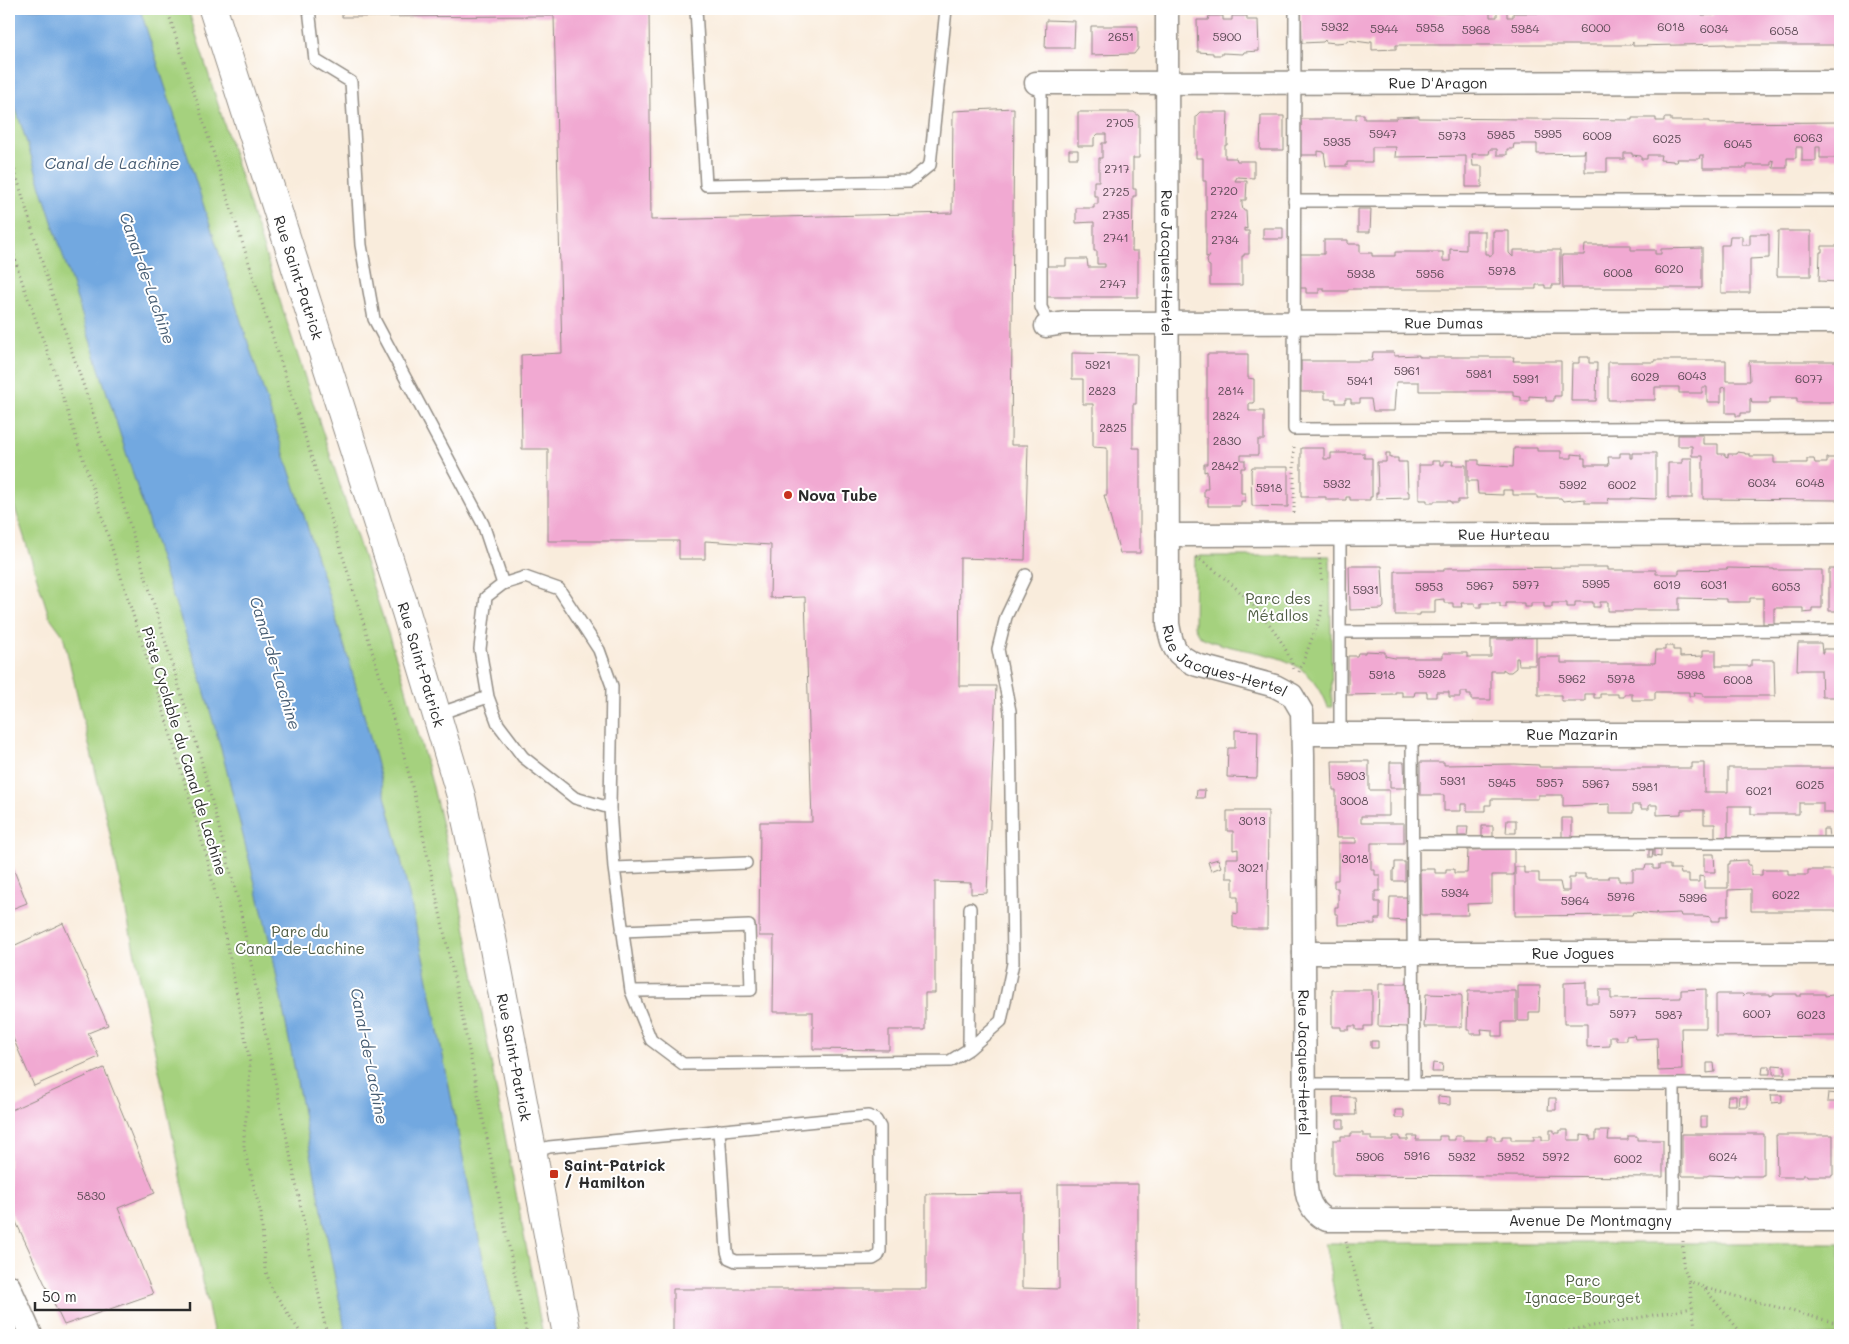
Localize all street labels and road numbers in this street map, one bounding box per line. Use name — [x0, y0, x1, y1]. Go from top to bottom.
street label: Rue D'Aragon — [1389, 72, 1487, 93]
street label: Rue Jacques-Hertel — [1157, 190, 1178, 336]
street label: Rue Saint-Patrick — [270, 213, 328, 342]
street label: Rue Dumas — [1404, 312, 1483, 333]
street label: Rue Hurteau — [1458, 524, 1550, 544]
street label: Rue Saint-Patrick — [393, 599, 450, 730]
street label: Rue Jacques-Hertel — [1158, 623, 1291, 701]
street label: Piste Cyclable du Canal de Lachine — [138, 624, 232, 878]
street label: Rue Mazarin — [1526, 724, 1618, 744]
street label: Rue Jogues — [1532, 943, 1614, 963]
street label: Rue Jacques-Hertel — [1294, 989, 1315, 1136]
street label: Rue Saint-Patrick — [493, 992, 536, 1123]
street label: Avenue De Montmagny — [1509, 1210, 1672, 1230]

